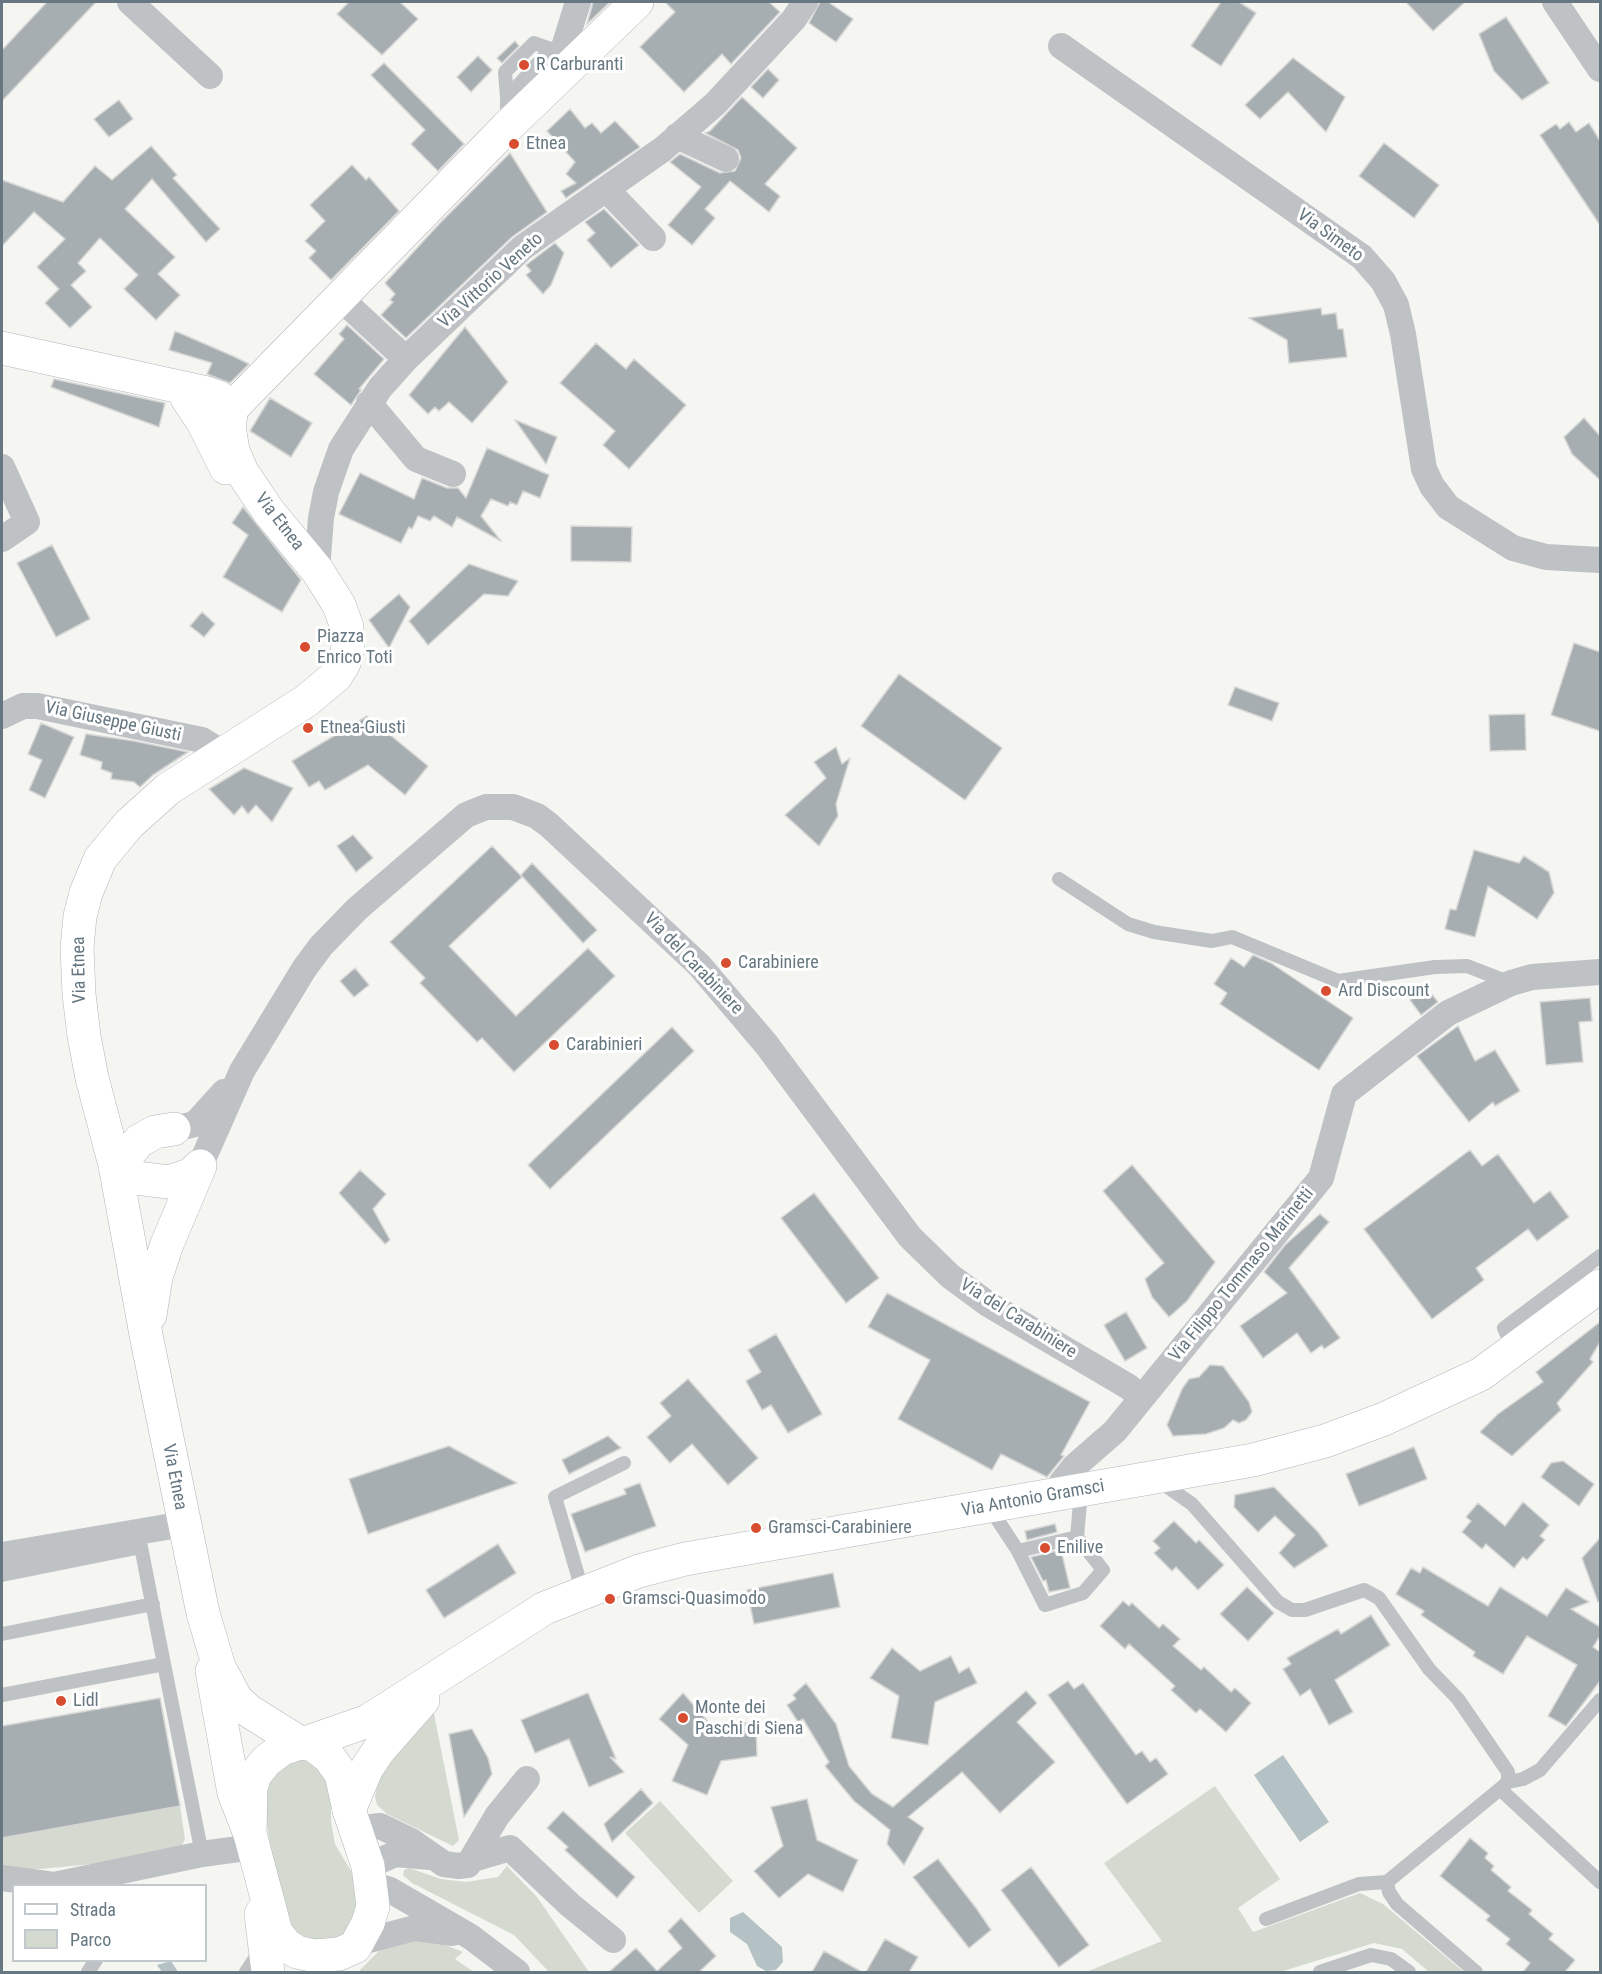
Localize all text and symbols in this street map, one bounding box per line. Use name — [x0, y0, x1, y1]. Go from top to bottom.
place label: R Carburanti — [536, 54, 624, 76]
marker: R Carburanti — [517, 58, 531, 72]
place label: Etnea — [526, 133, 566, 155]
marker: Etnea — [507, 137, 521, 151]
street label: Via Simeto — [1293, 205, 1367, 267]
street label: Via Vittorio Veneto — [434, 228, 548, 334]
street label: Via Etnea — [250, 489, 308, 555]
place label: Piazza Enrico Toti — [317, 626, 393, 668]
marker: Piazza Enrico Toti — [298, 640, 312, 654]
street label: Via Giuseppe Giusti — [43, 697, 183, 747]
place label: Etnea-Giusti — [320, 717, 406, 739]
marker: Etnea-Giusti — [301, 721, 315, 735]
street label: Via del Carabiniere — [639, 909, 747, 1019]
street label: Via Etnea — [69, 936, 91, 1004]
place label: Carabiniere — [738, 952, 819, 974]
marker: Carabiniere — [719, 956, 733, 970]
place label: Ard Discount — [1338, 980, 1429, 1002]
marker: Ard Discount — [1319, 984, 1333, 998]
place label: Carabinieri — [566, 1034, 642, 1056]
marker: Carabinieri — [547, 1038, 561, 1052]
street label: Via Filippo Tommaso Marinetti — [1165, 1184, 1319, 1366]
street label: Via del Carabiniere — [956, 1275, 1080, 1363]
street label: Via Etnea — [157, 1442, 191, 1512]
street label: Via Antonio Gramsci — [960, 1476, 1106, 1522]
place label: Gramsci-Carabiniere — [768, 1517, 912, 1539]
marker: Gramsci-Carabiniere — [749, 1521, 763, 1535]
place label: Enilive — [1057, 1537, 1103, 1559]
marker: Enilive — [1038, 1541, 1052, 1555]
place label: Gramsci-Quasimodo — [622, 1588, 766, 1610]
marker: Gramsci-Quasimodo — [603, 1592, 617, 1606]
place label: Lidl — [73, 1690, 99, 1712]
marker: Lidl — [54, 1694, 68, 1708]
place label: Monte dei Paschi di Siena — [695, 1697, 803, 1740]
marker: Monte dei Paschi di Siena — [676, 1711, 690, 1725]
legend — [12, 1884, 207, 1962]
text: Strada — [70, 1899, 116, 1920]
text: Parco — [70, 1929, 111, 1950]

